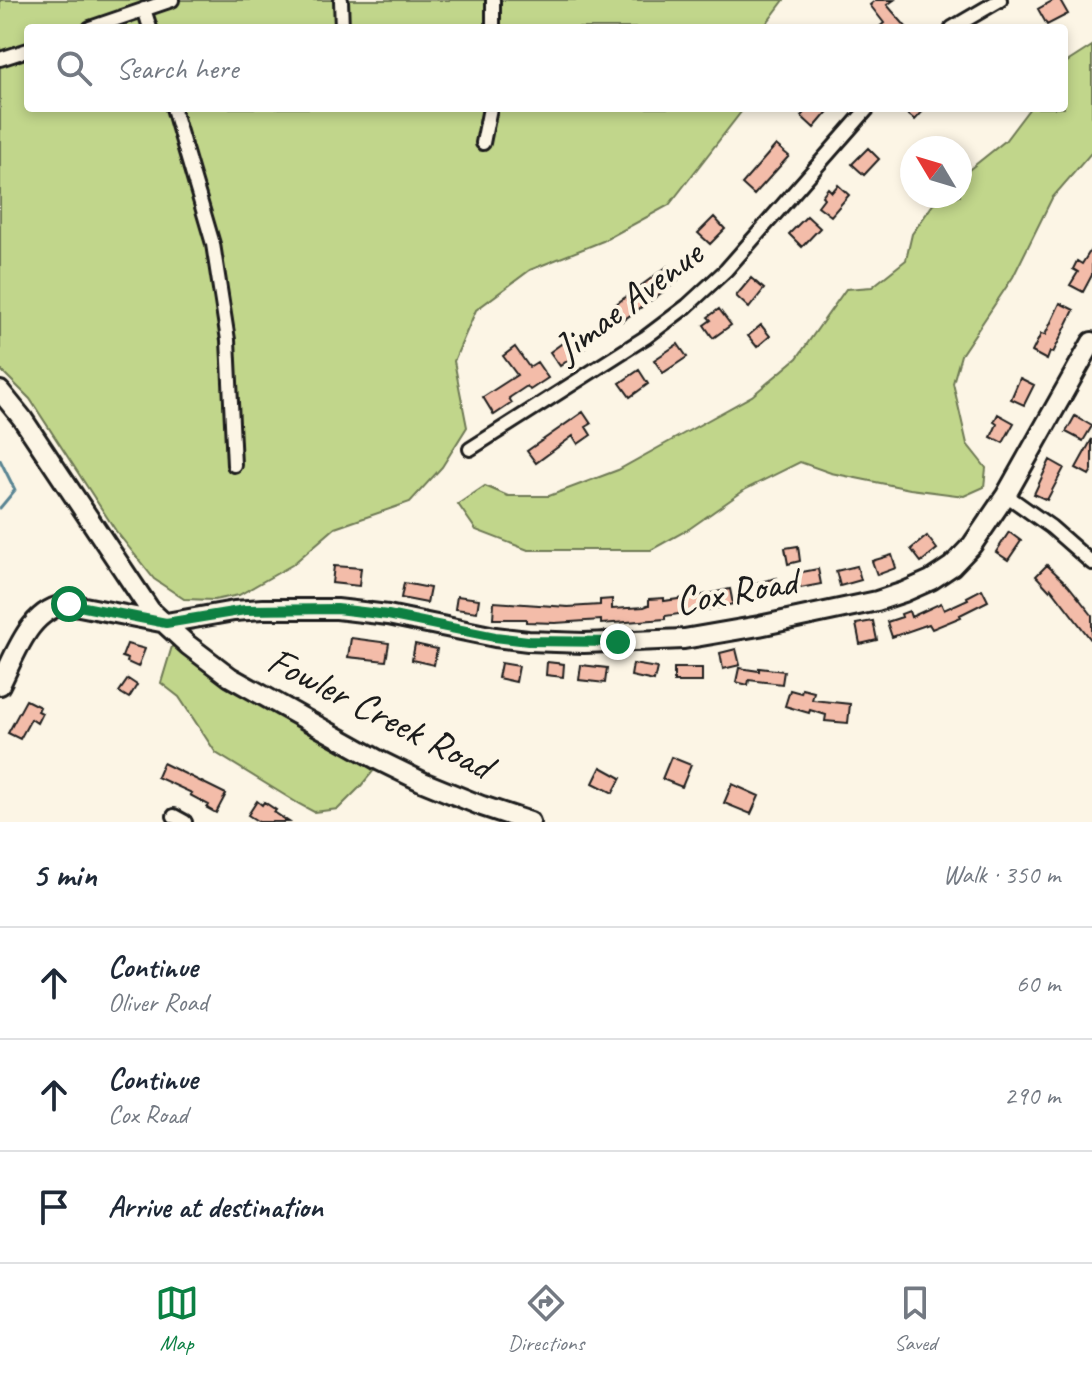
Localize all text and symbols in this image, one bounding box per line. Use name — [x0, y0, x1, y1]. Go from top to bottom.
search box — [24, 24, 1068, 112]
icon: search — [52, 46, 96, 90]
text: Search here — [116, 49, 238, 87]
north arrow — [900, 136, 972, 208]
street label: Jimae Avenue — [542, 227, 715, 374]
street label: Cox Road — [671, 555, 807, 626]
route start — [51, 586, 87, 622]
route end — [600, 624, 636, 660]
street label: Fowler Creek Road — [259, 635, 505, 793]
text: 5 min — [32, 853, 97, 896]
text: Walk · 350 m — [943, 858, 1060, 891]
text: Continue — [108, 948, 198, 986]
icon: ahead — [32, 961, 76, 1005]
text: 60 m — [1016, 967, 1060, 1000]
text: Oliver Road — [108, 986, 208, 1019]
text: Continue — [108, 1060, 198, 1098]
icon: ahead — [32, 1073, 76, 1117]
text: 290 m — [1004, 1079, 1060, 1112]
text: Cox Road — [108, 1098, 188, 1131]
icon: arrive — [32, 1185, 76, 1229]
text: Arrive at destination — [108, 1188, 323, 1226]
tab: Map — [155, 1281, 199, 1357]
tab: Directions — [508, 1281, 584, 1357]
tab: Saved — [893, 1281, 937, 1357]

